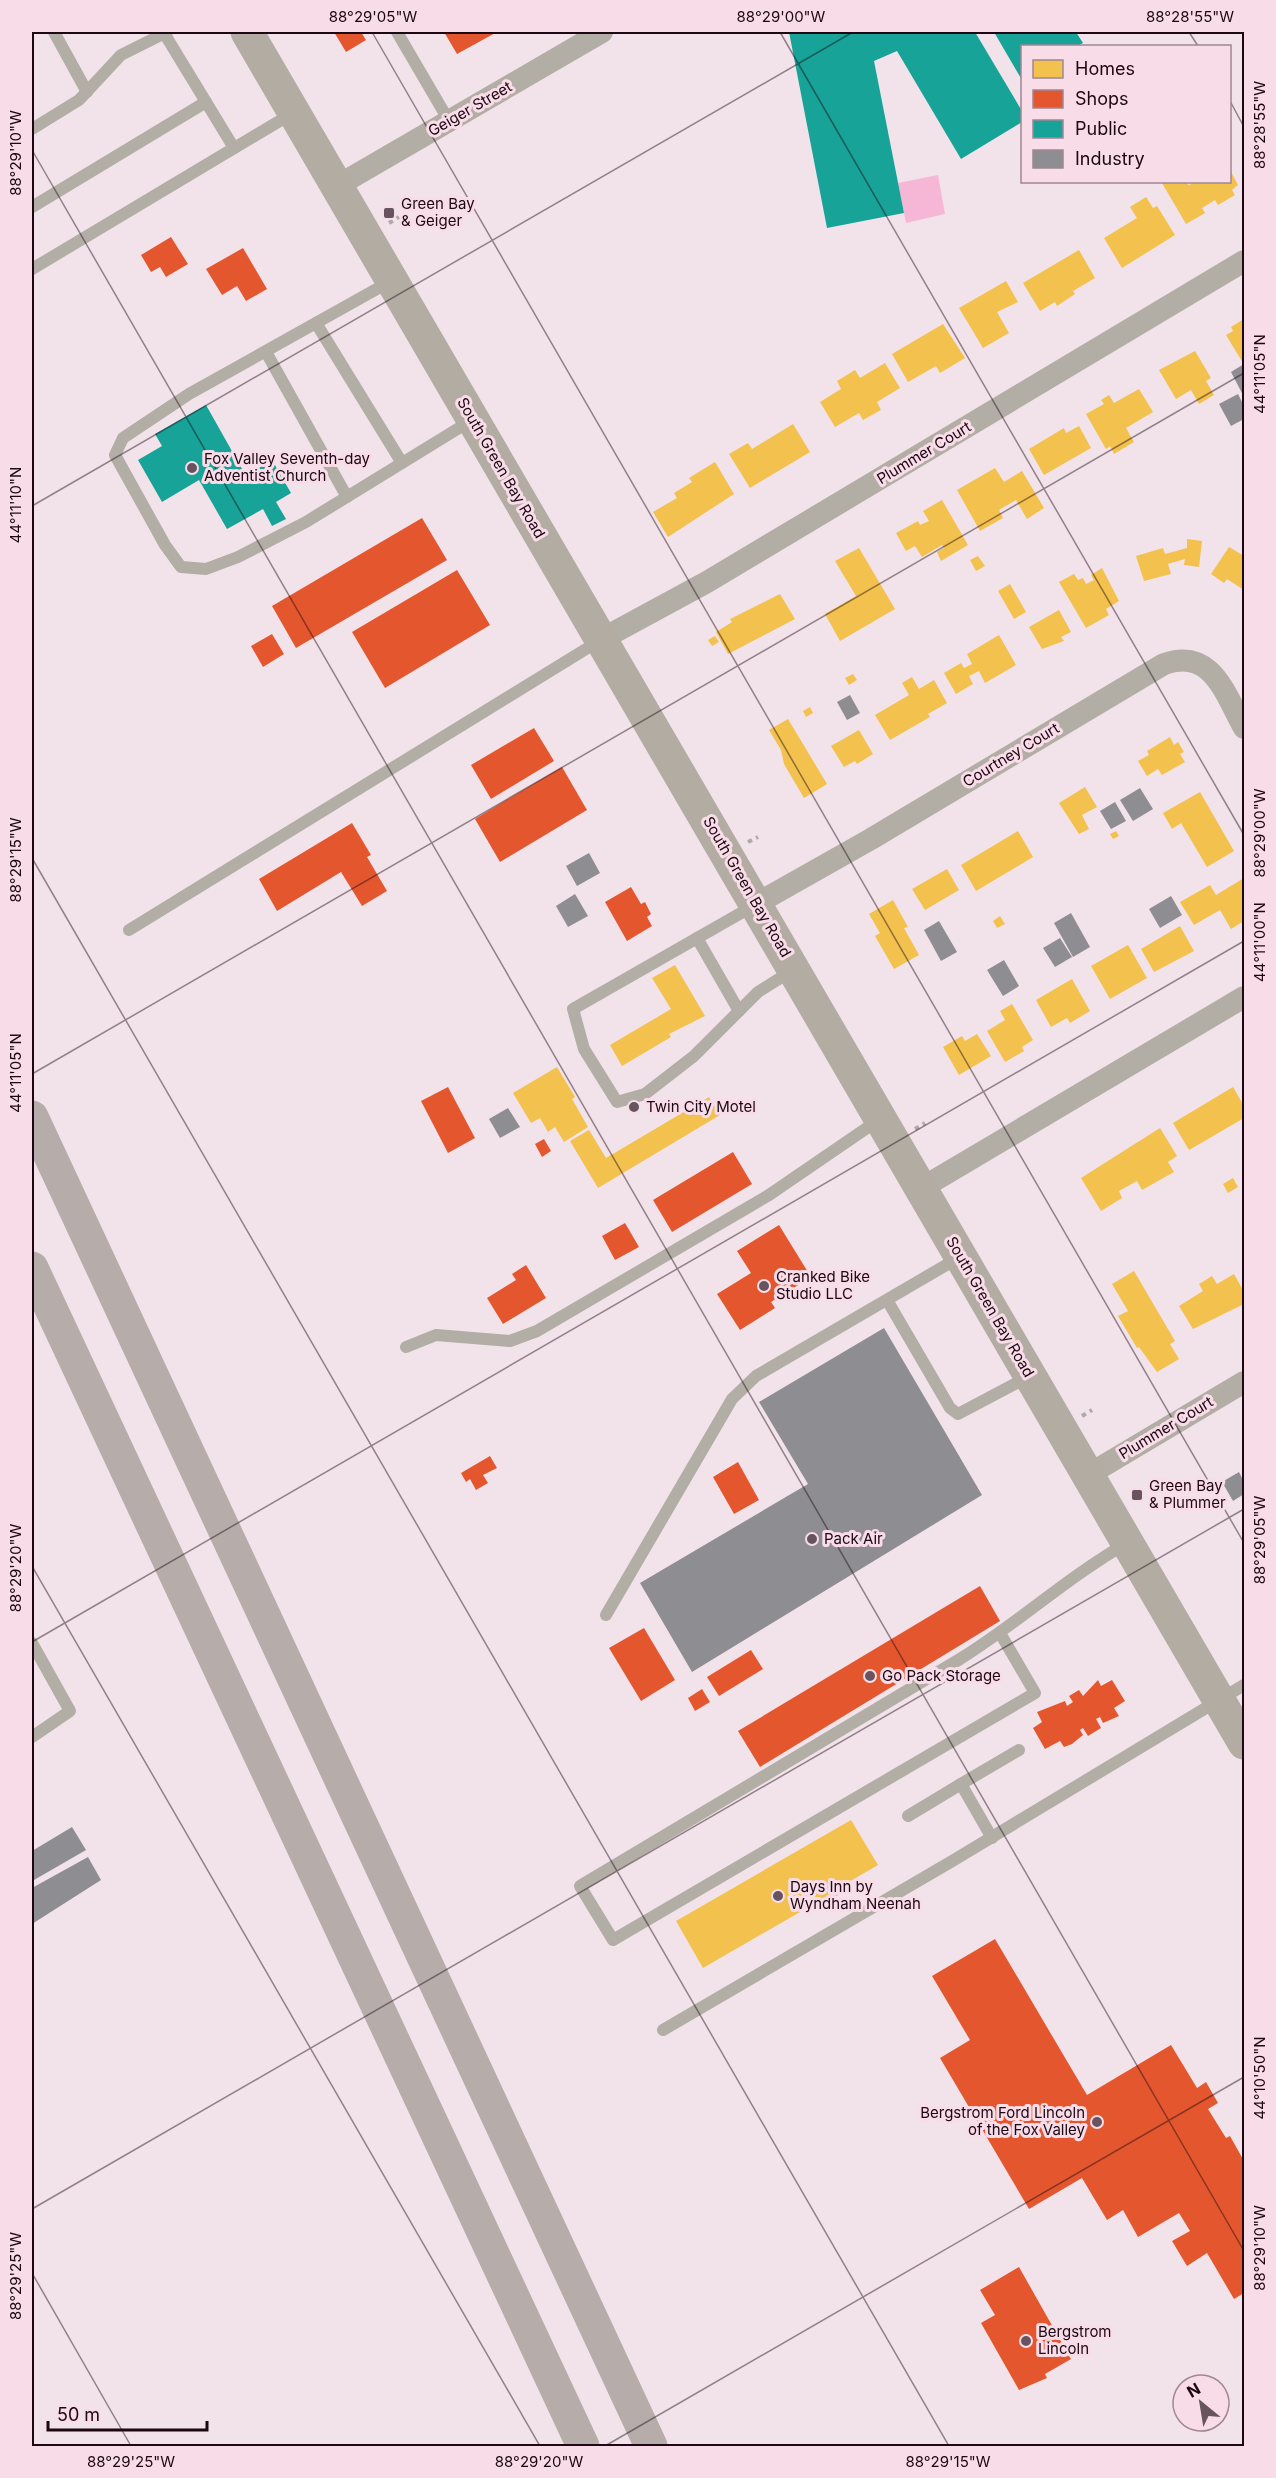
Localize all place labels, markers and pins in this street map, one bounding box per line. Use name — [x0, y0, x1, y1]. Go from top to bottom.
place label: Green Bay & Geiger — [401, 194, 475, 230]
marker: Green Bay & Geiger — [382, 206, 396, 220]
place label: Fox Valley Seventh-day Adventist Church — [204, 449, 371, 485]
marker: Fox Valley Seventh-day Adventist Church — [185, 461, 199, 475]
place label: Twin City Motel — [646, 1097, 756, 1116]
marker: Twin City Motel — [627, 1100, 641, 1114]
place label: Cranked Bike Studio LLC — [776, 1267, 870, 1303]
marker: Cranked Bike Studio LLC — [757, 1279, 771, 1293]
place label: Green Bay & Plummer — [1149, 1476, 1226, 1512]
marker: Green Bay & Plummer — [1130, 1488, 1144, 1502]
place label: Pack Air — [824, 1529, 883, 1548]
marker: Pack Air — [805, 1532, 819, 1546]
place label: Go Pack Storage — [882, 1666, 1001, 1685]
marker: Go Pack Storage — [863, 1669, 877, 1683]
place label: Days Inn by Wyndham Neenah — [790, 1877, 921, 1913]
marker: Days Inn by Wyndham Neenah — [771, 1889, 785, 1903]
place label: Bergstrom Ford Lincoln of the Fox Valley — [920, 2103, 1086, 2139]
marker: Bergstrom Ford Lincoln of the Fox Valley — [1090, 2115, 1104, 2129]
place label: Bergstrom Lincoln — [1038, 2322, 1112, 2358]
marker: Bergstrom Lincoln — [1019, 2334, 1033, 2348]

